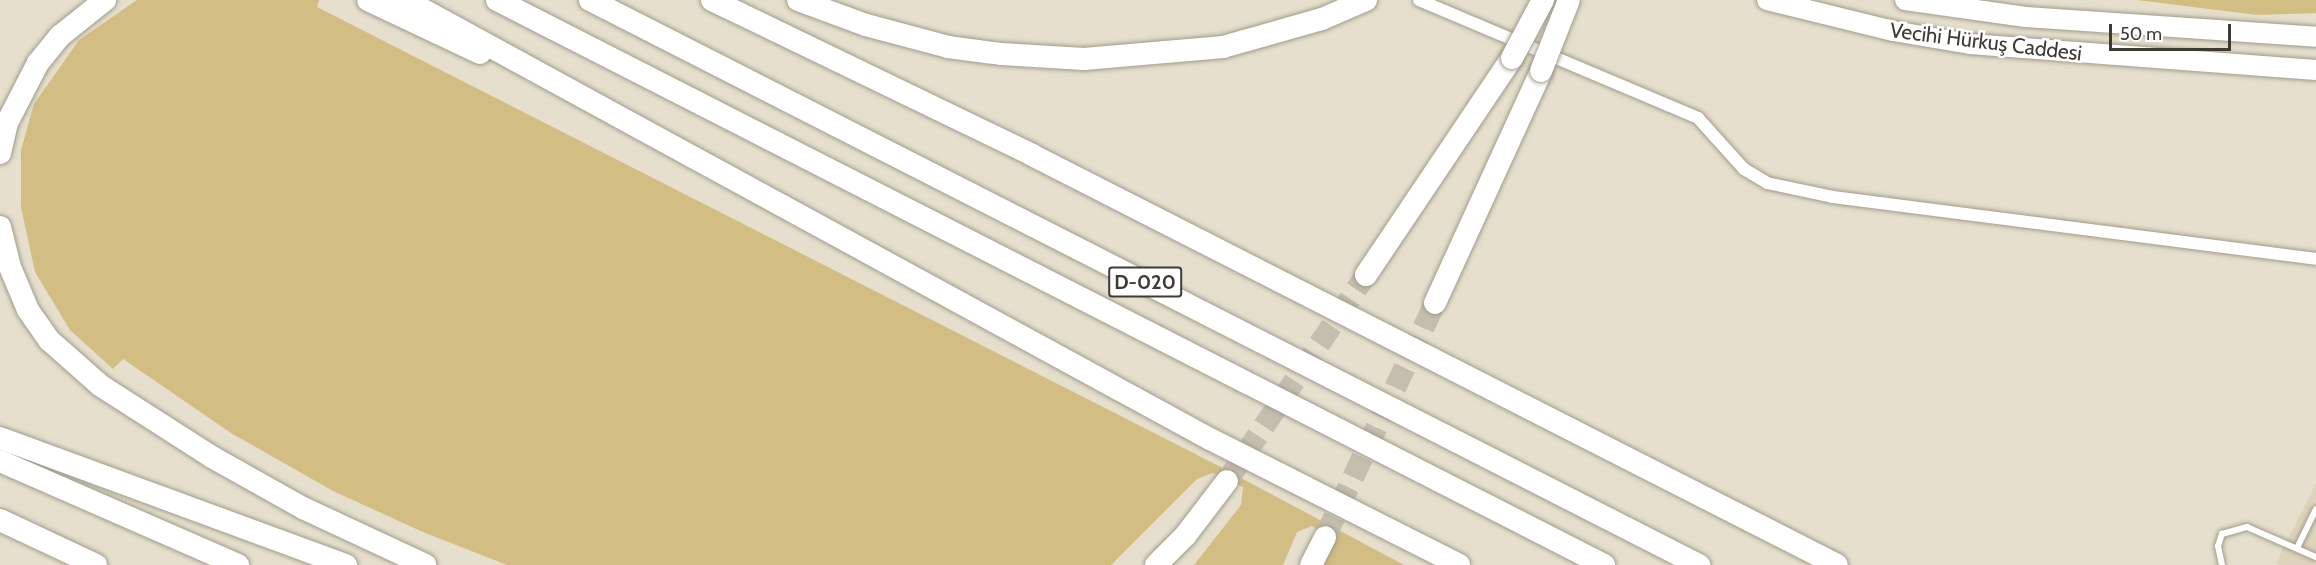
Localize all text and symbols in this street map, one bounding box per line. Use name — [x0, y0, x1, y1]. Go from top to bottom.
scale bar — [2112, 12, 2234, 50]
street label: Vecihi Hürkuş Caddesi — [1889, 18, 2083, 66]
text: 50 m — [2120, 23, 2162, 45]
road number: D-020 — [1108, 265, 1182, 299]

